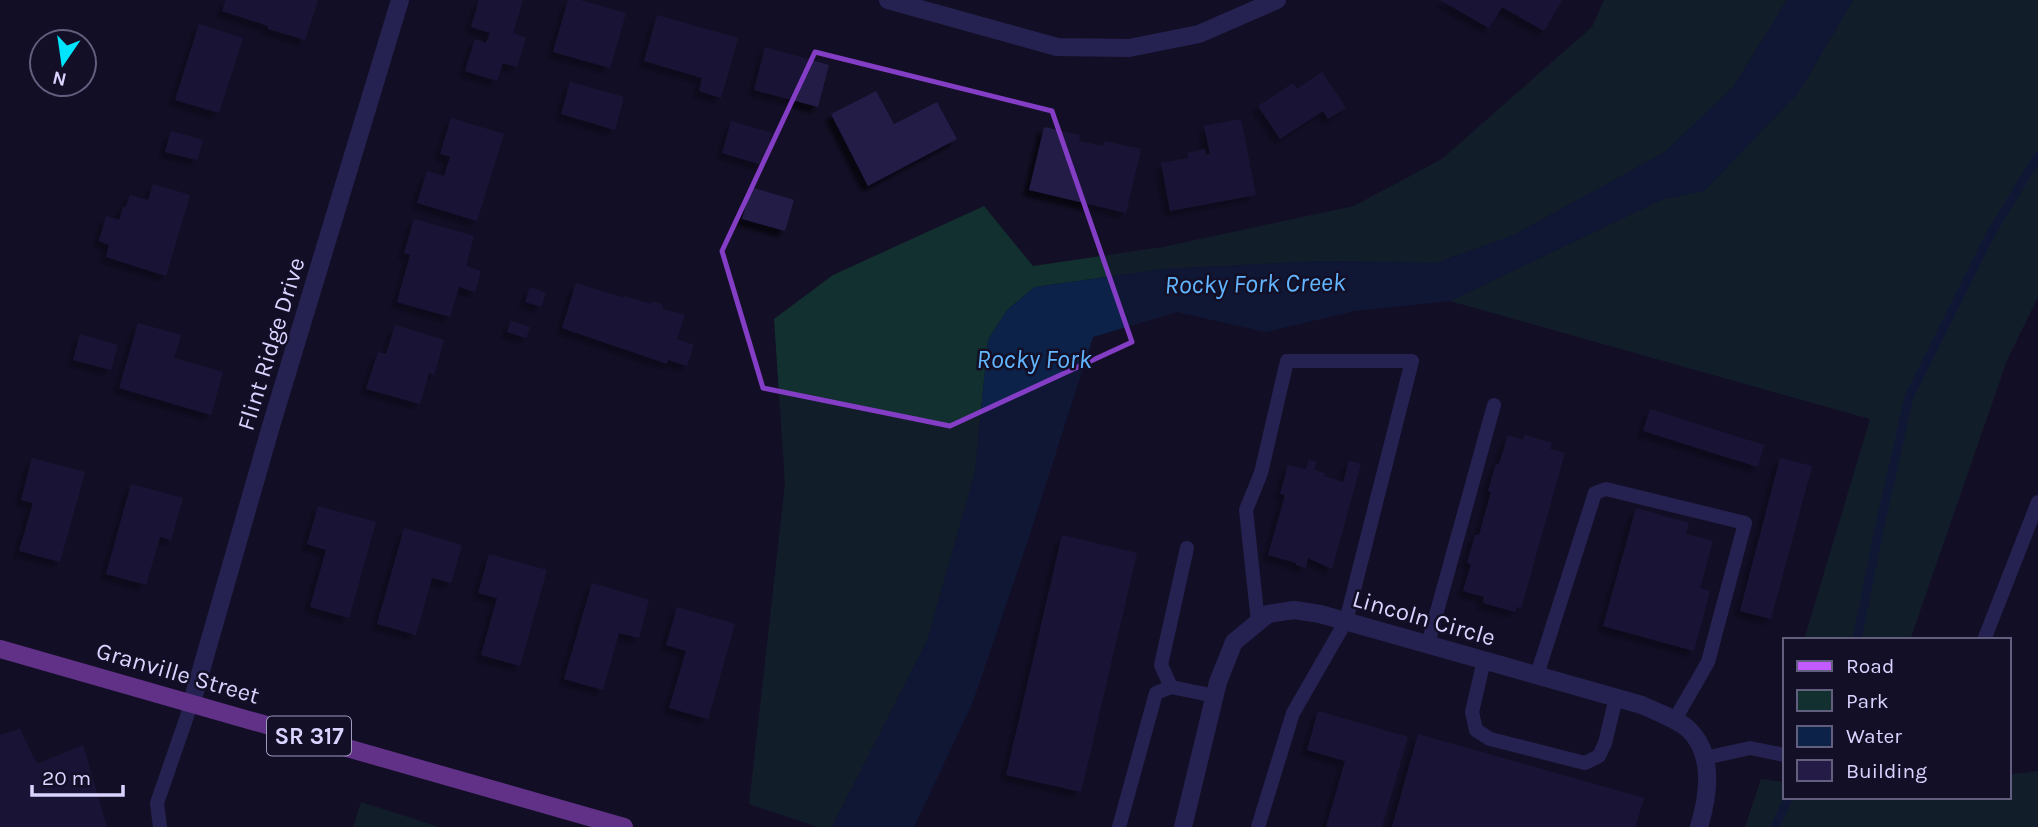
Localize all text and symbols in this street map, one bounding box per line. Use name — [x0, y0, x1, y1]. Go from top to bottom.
north arrow — [28, 28, 98, 98]
text: N — [50, 66, 69, 91]
street label: Flint Ridge Drive — [231, 254, 311, 434]
water label: Rocky Fork Creek — [1164, 266, 1347, 301]
water label: Rocky Fork — [976, 344, 1092, 375]
street label: Lincoln Circle — [1349, 584, 1499, 652]
street label: Granville Street — [93, 636, 263, 710]
legend — [1783, 638, 2010, 799]
text: Road — [1846, 654, 1894, 678]
text: Park — [1846, 689, 1889, 713]
road number: SR 317 — [267, 716, 351, 756]
text: Water — [1846, 724, 1902, 748]
scale bar — [32, 754, 122, 798]
text: Building — [1846, 759, 1927, 783]
text: 20 m — [42, 766, 91, 790]

